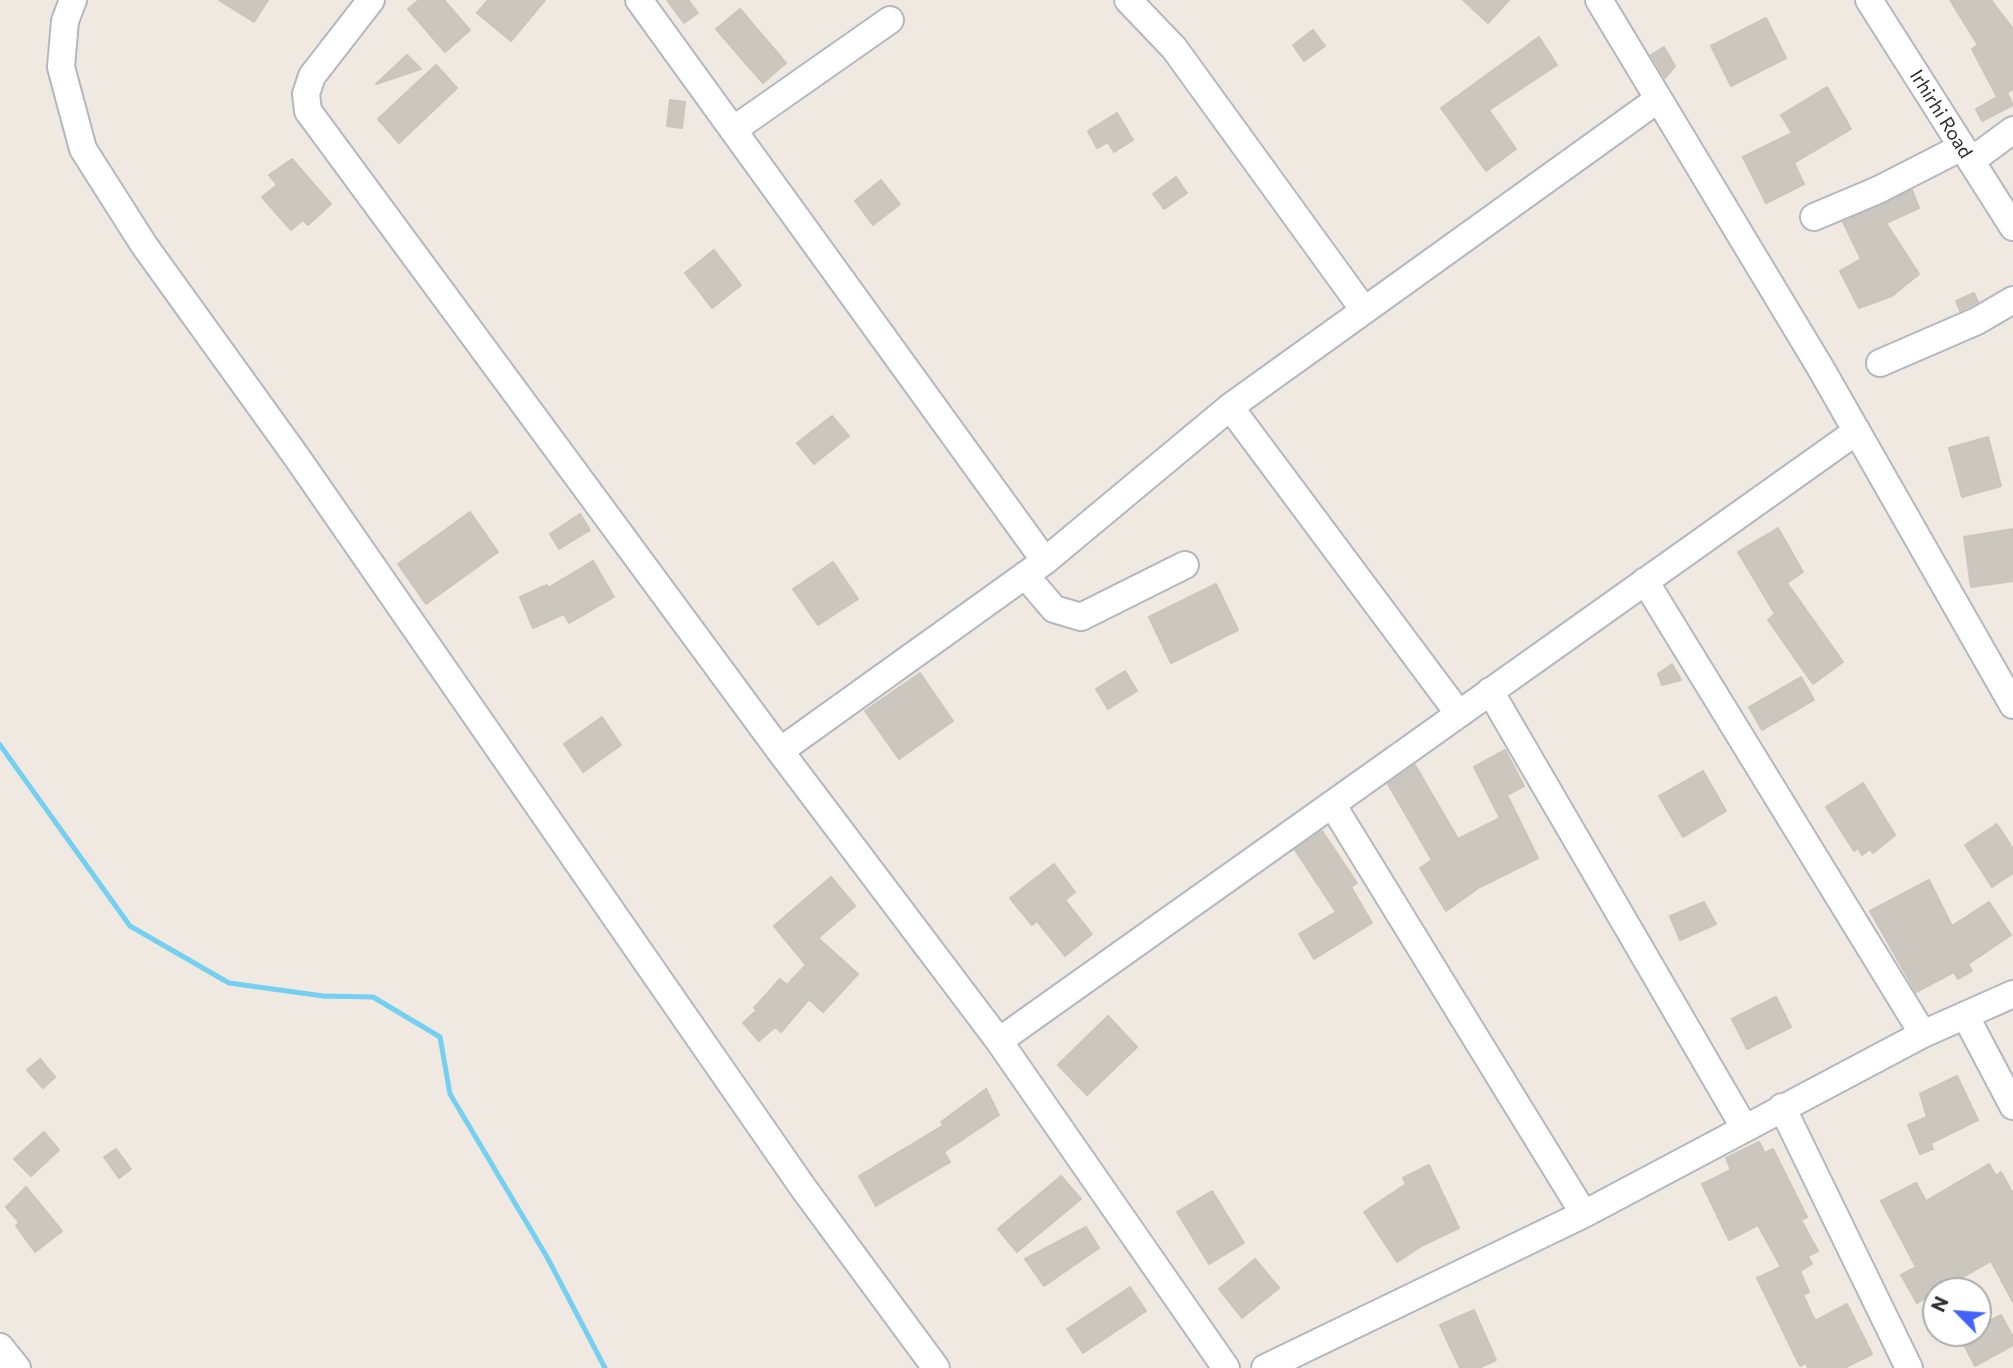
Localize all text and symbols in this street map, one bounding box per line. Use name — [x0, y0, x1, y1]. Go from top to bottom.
street label: Irhirhi Road — [1905, 66, 1977, 162]
north arrow — [1922, 1277, 1992, 1347]
text: N — [1926, 1292, 1953, 1315]

